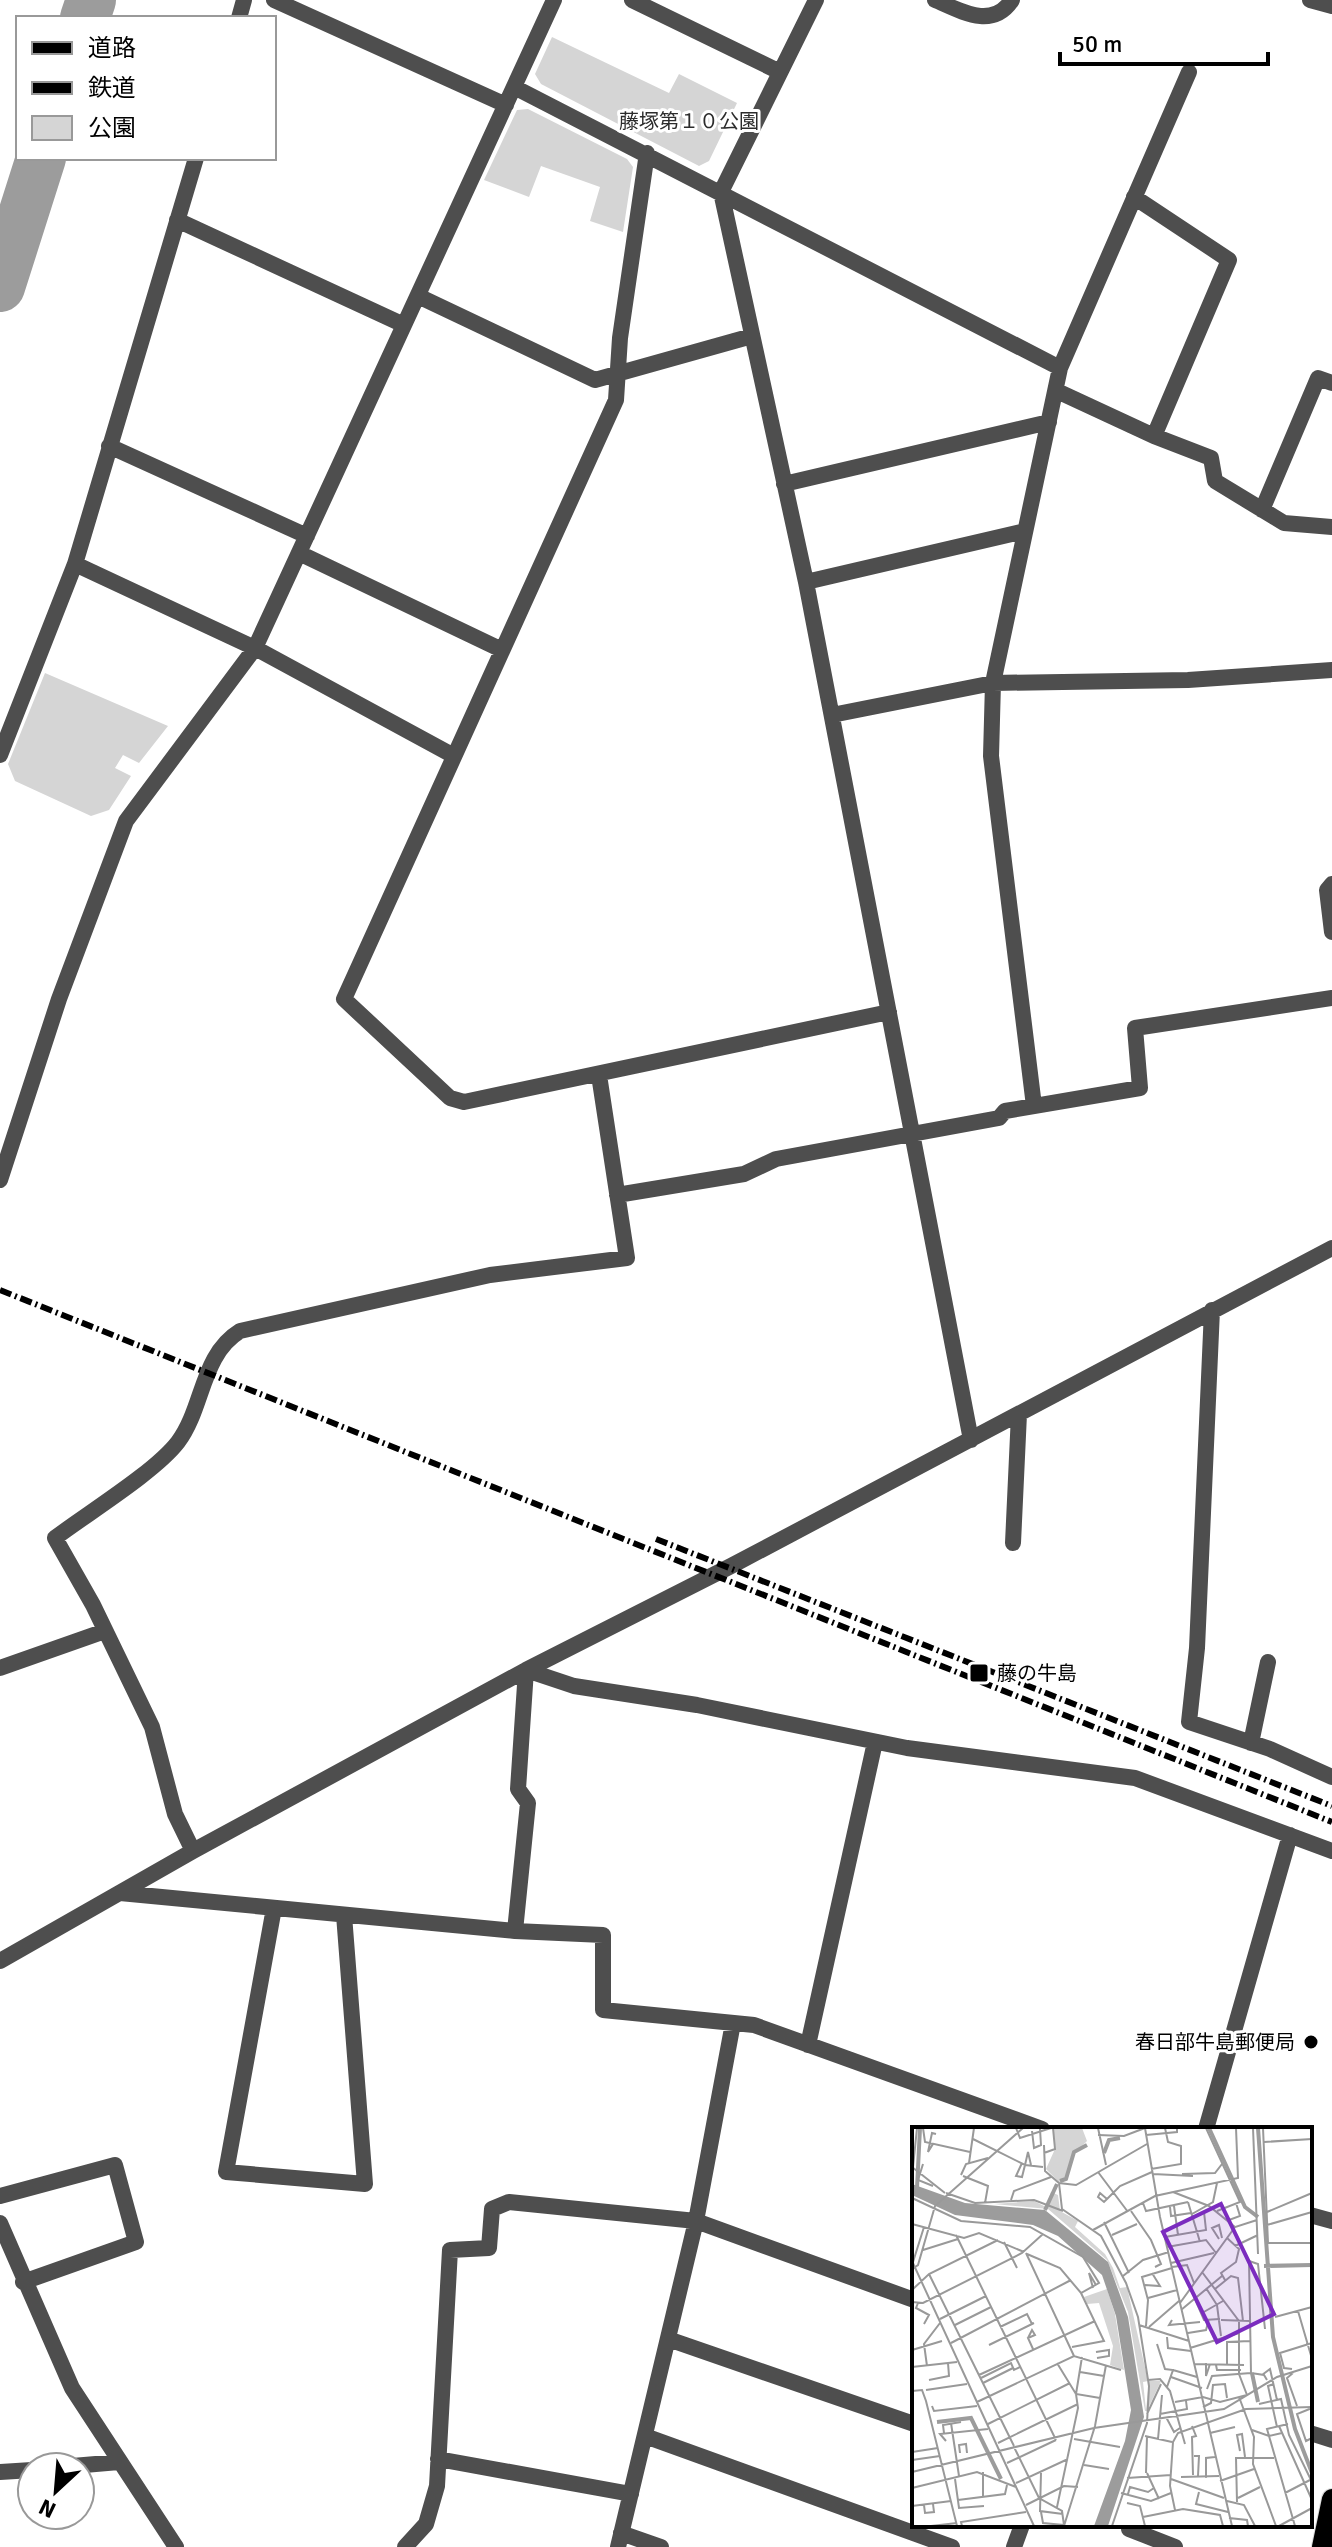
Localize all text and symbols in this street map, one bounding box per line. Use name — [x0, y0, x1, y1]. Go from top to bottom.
legend — [16, 16, 276, 160]
scale bar — [1060, 16, 1268, 66]
text: 50 m — [1072, 29, 1122, 59]
text: 道路 — [88, 33, 136, 63]
text: 鉄道 — [88, 73, 136, 103]
park label: 藤塚第１０公園 — [619, 109, 759, 134]
text: 公園 — [88, 113, 136, 143]
place label: 藤の牛島 — [997, 1661, 1077, 1686]
marker: 藤の牛島 — [968, 1662, 990, 1684]
place label: 春日部牛島郵便局 — [1135, 2030, 1295, 2055]
marker: 春日部牛島郵便局 — [1302, 2033, 1320, 2051]
inset map — [912, 2127, 1312, 2527]
north arrow — [16, 2451, 96, 2531]
text: N — [35, 2493, 60, 2524]

